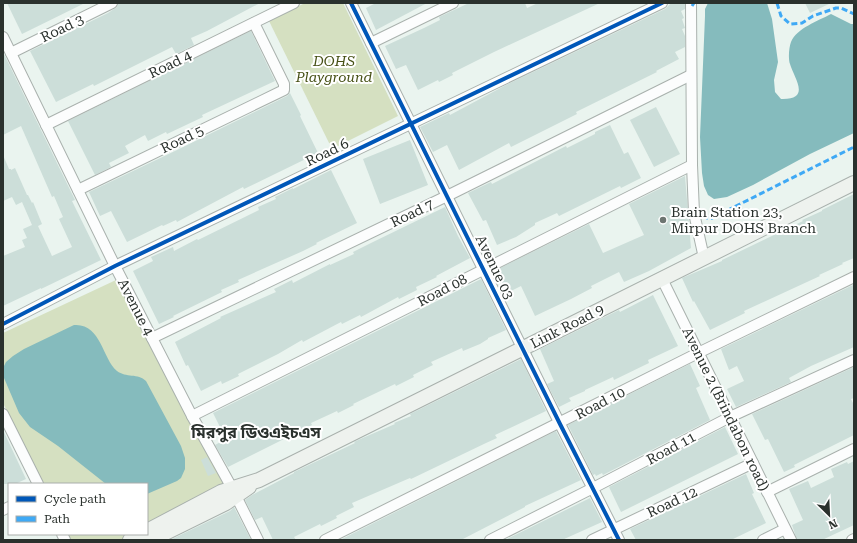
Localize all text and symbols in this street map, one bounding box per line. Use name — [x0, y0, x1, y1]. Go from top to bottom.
street label: Road 3 — [38, 11, 86, 45]
street label: Road 4 — [146, 47, 194, 81]
park label: DOHS Playground — [295, 53, 373, 85]
street label: Road 5 — [158, 122, 206, 156]
street label: Road 6 — [303, 135, 351, 169]
street label: Road 7 — [388, 196, 436, 230]
place label: Brain Station 23, Mirpur DOHS Branch — [671, 204, 816, 236]
marker: Brain Station 23, Mirpur DOHS Branch — [658, 215, 668, 225]
street label: Avenue 03 — [473, 232, 517, 302]
street label: Road 08 — [414, 271, 470, 309]
street label: Avenue 4 — [115, 276, 157, 338]
street label: Link Road 9 — [528, 301, 606, 351]
street label: Avenue 2 (Brindabon road) — [679, 325, 773, 493]
street label: Road 10 — [572, 384, 628, 422]
district label: মিরপুর ডিওএইচএস — [190, 423, 321, 443]
street label: Road 11 — [644, 428, 699, 468]
legend — [8, 483, 148, 535]
street label: Road 12 — [644, 483, 700, 521]
text: Cycle path — [44, 492, 106, 506]
north arrow — [809, 495, 849, 535]
text: Path — [44, 512, 70, 526]
text: N — [826, 516, 839, 532]

